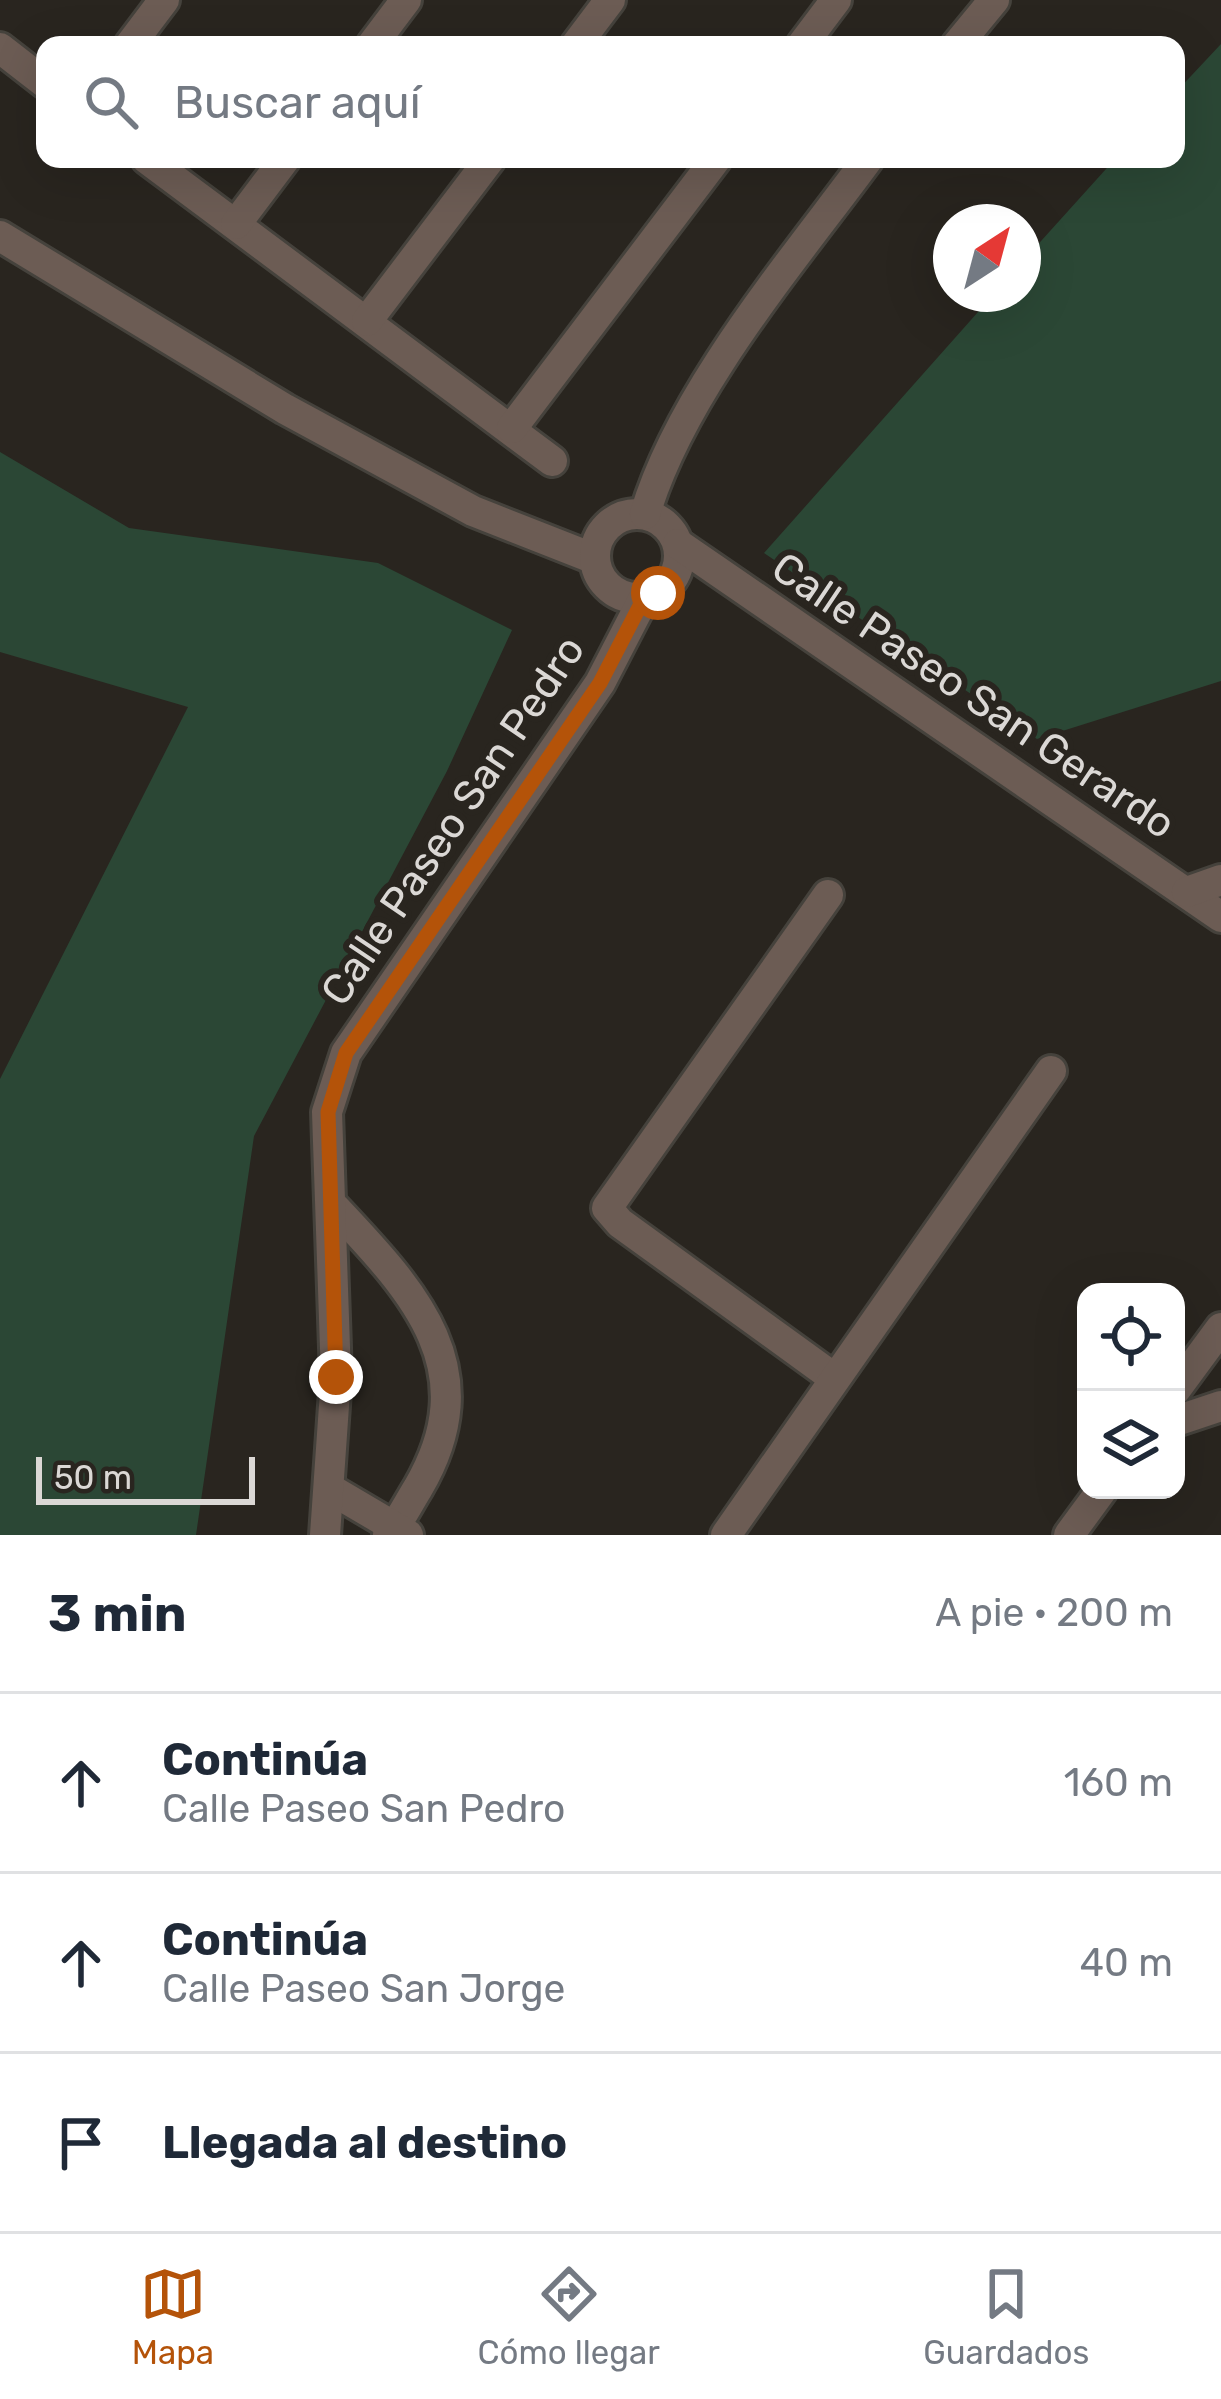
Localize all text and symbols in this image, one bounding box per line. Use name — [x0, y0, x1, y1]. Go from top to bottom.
search box — [36, 36, 1185, 168]
icon: search — [78, 69, 144, 135]
text: Buscar aquí — [174, 76, 421, 129]
north arrow — [933, 204, 1041, 312]
street label: Calle Paseo San Gerardo — [763, 542, 1184, 849]
route start — [631, 566, 685, 620]
street label: Calle Paseo San Pedro — [311, 627, 595, 1015]
map controls — [1077, 1283, 1185, 1499]
button: locate — [1077, 1283, 1185, 1391]
route end — [309, 1350, 363, 1404]
button: layers — [1077, 1391, 1185, 1499]
scale bar — [36, 1451, 255, 1504]
text: 50 m — [54, 1458, 132, 1497]
text: 3 min — [48, 1583, 187, 1644]
text: A pie · 200 m — [935, 1590, 1173, 1636]
text: Continúa — [162, 1733, 368, 1786]
icon: ahead — [48, 1750, 114, 1816]
text: 160 m — [1064, 1760, 1173, 1806]
text: Calle Paseo San Pedro — [162, 1786, 565, 1832]
text: Continúa — [162, 1913, 368, 1966]
icon: ahead — [48, 1930, 114, 1996]
text: 40 m — [1080, 1940, 1173, 1986]
text: Calle Paseo San Jorge — [162, 1966, 565, 2012]
icon: arrive — [48, 2110, 114, 2176]
text: Llegada al destino — [162, 2116, 567, 2169]
tab: Mapa — [132, 2261, 214, 2372]
tab: Cómo llegar — [478, 2261, 660, 2372]
tab: Guardados — [923, 2261, 1089, 2372]

